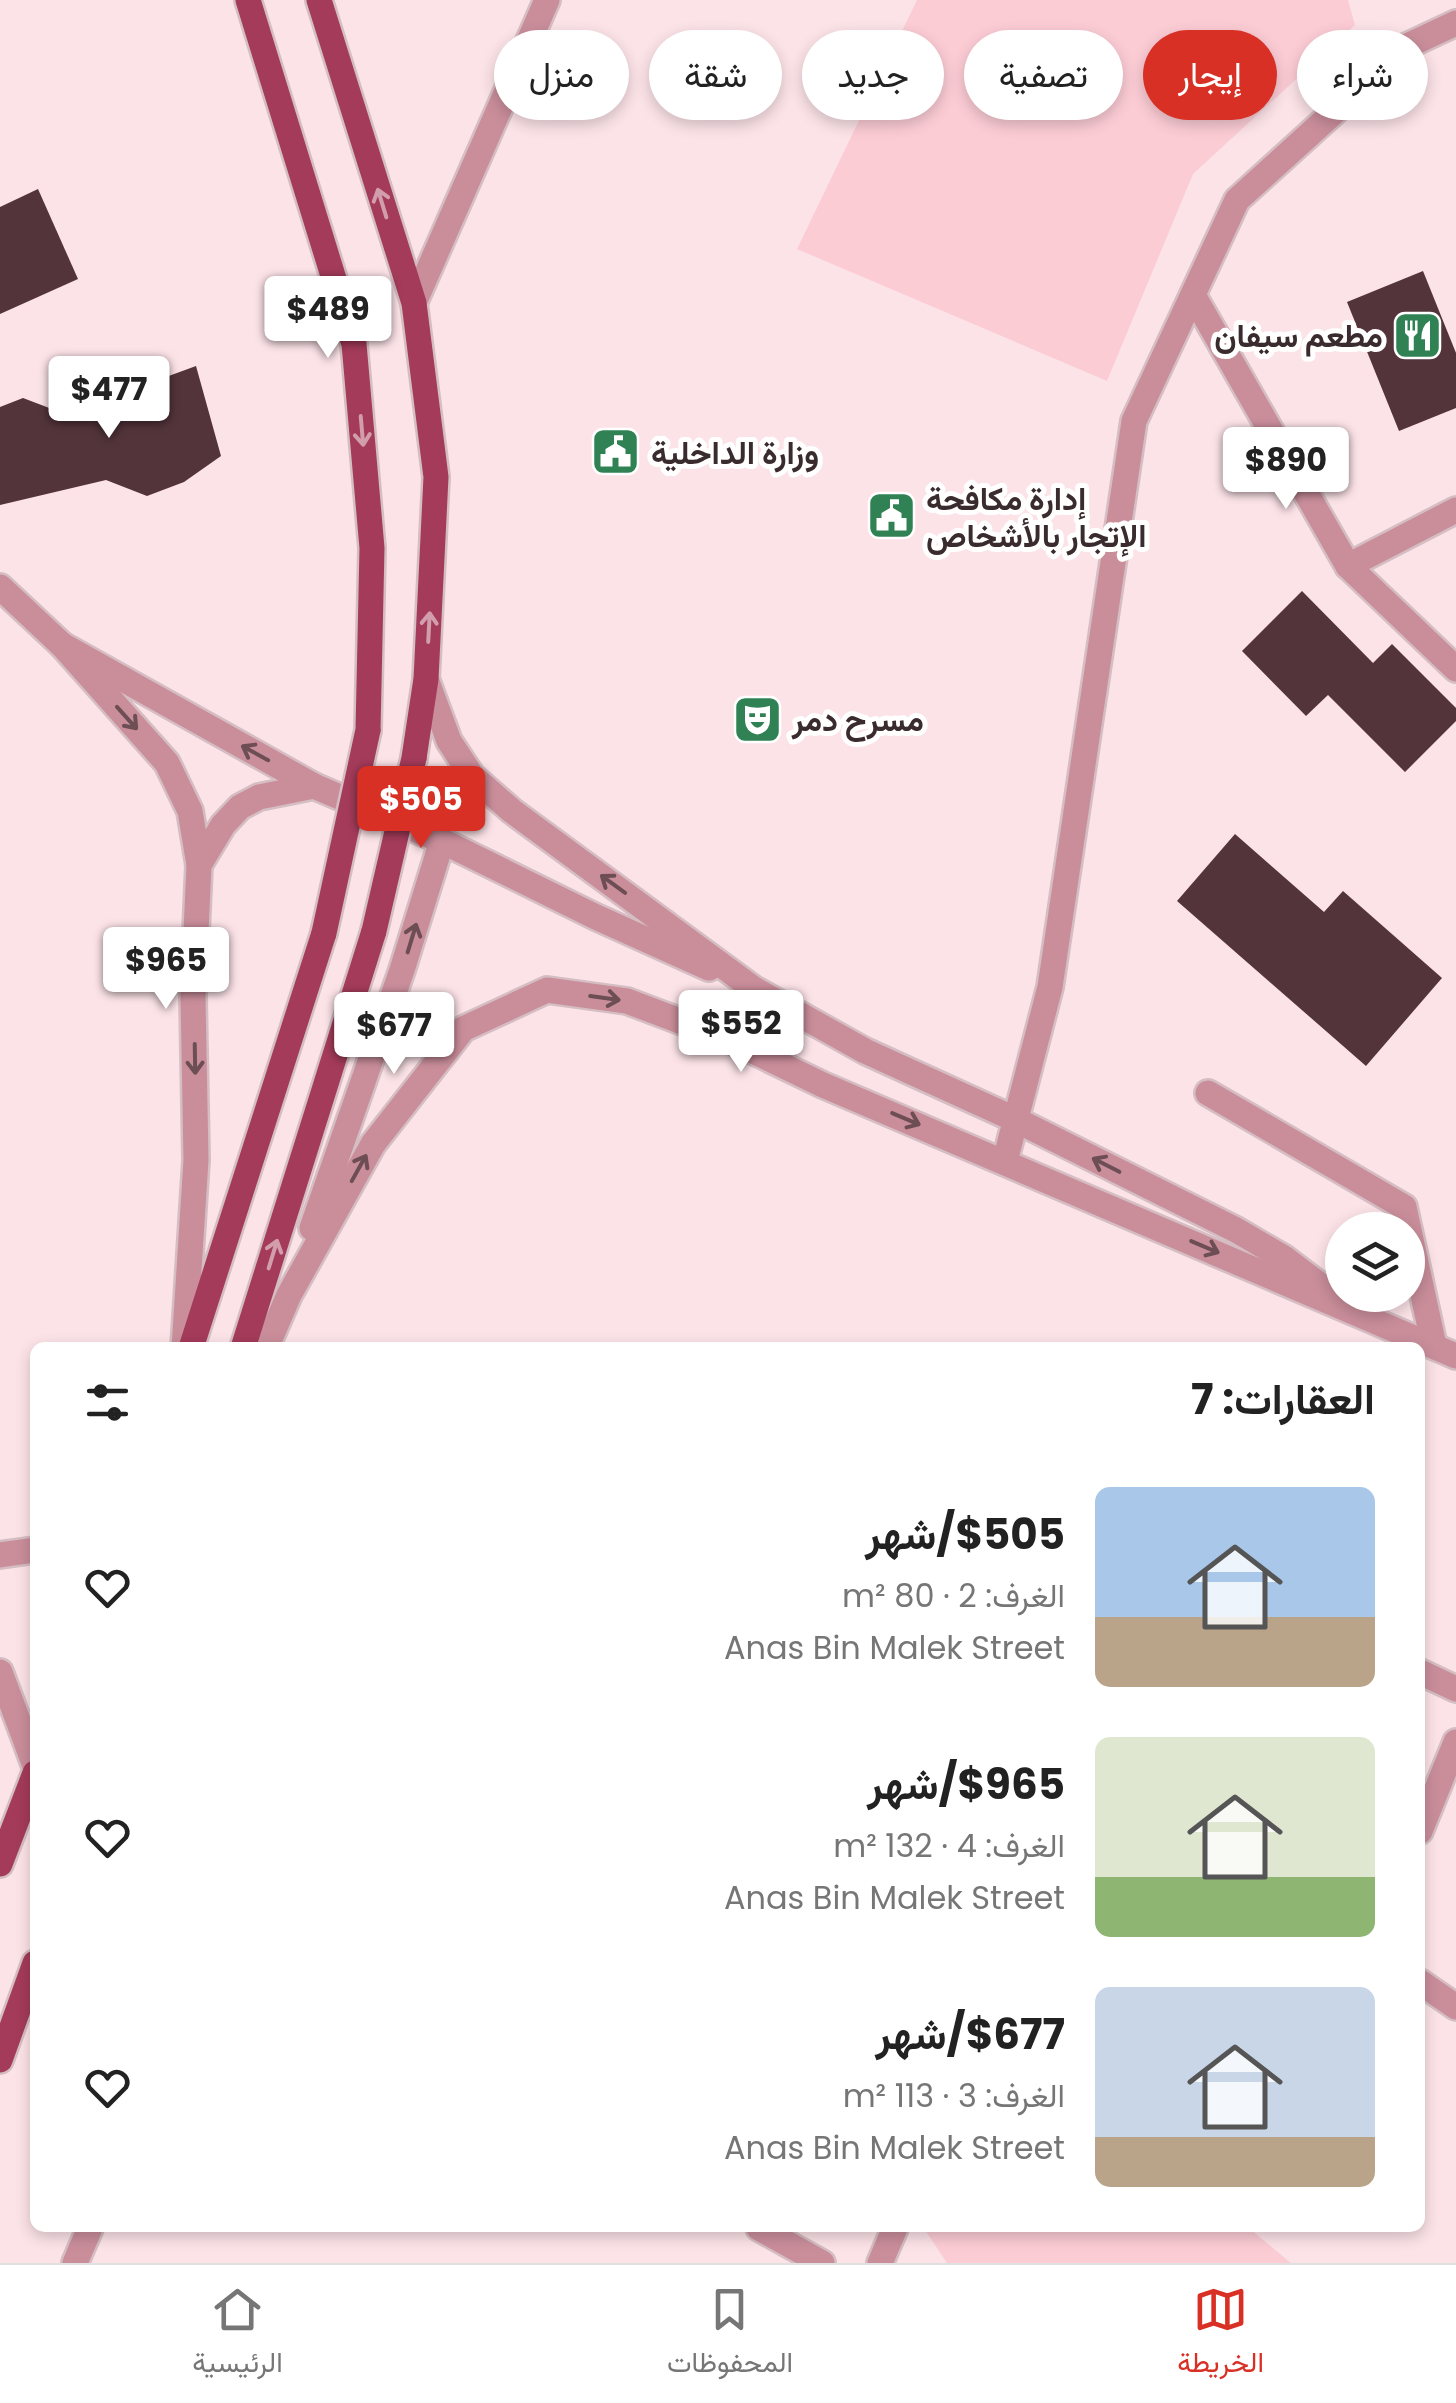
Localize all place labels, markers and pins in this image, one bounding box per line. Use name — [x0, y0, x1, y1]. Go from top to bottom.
pin: $489 — [269, 276, 387, 361]
restaurant icon: مطعم سيفان — [1392, 309, 1444, 361]
place label: مطعم سيفان — [1214, 313, 1383, 358]
pin: $477 — [50, 356, 168, 441]
public building icon: وزارة الداخلية — [590, 426, 642, 478]
pin: $890 — [1227, 427, 1345, 512]
place label: وزارة الداخلية — [651, 430, 819, 475]
place label: إدارة مكافحة الإتجار بالأشخاص — [926, 476, 1147, 558]
public building icon: إدارة مكافحة الإتجار بالأشخاص — [865, 490, 917, 542]
theatre icon: مسرح دمر — [731, 693, 783, 745]
place label: مسرح دمر — [791, 697, 924, 742]
pin: $505 — [362, 766, 480, 851]
pin: $965 — [107, 927, 225, 1012]
pin: $552 — [682, 990, 800, 1075]
pin: $677 — [335, 992, 453, 1077]

